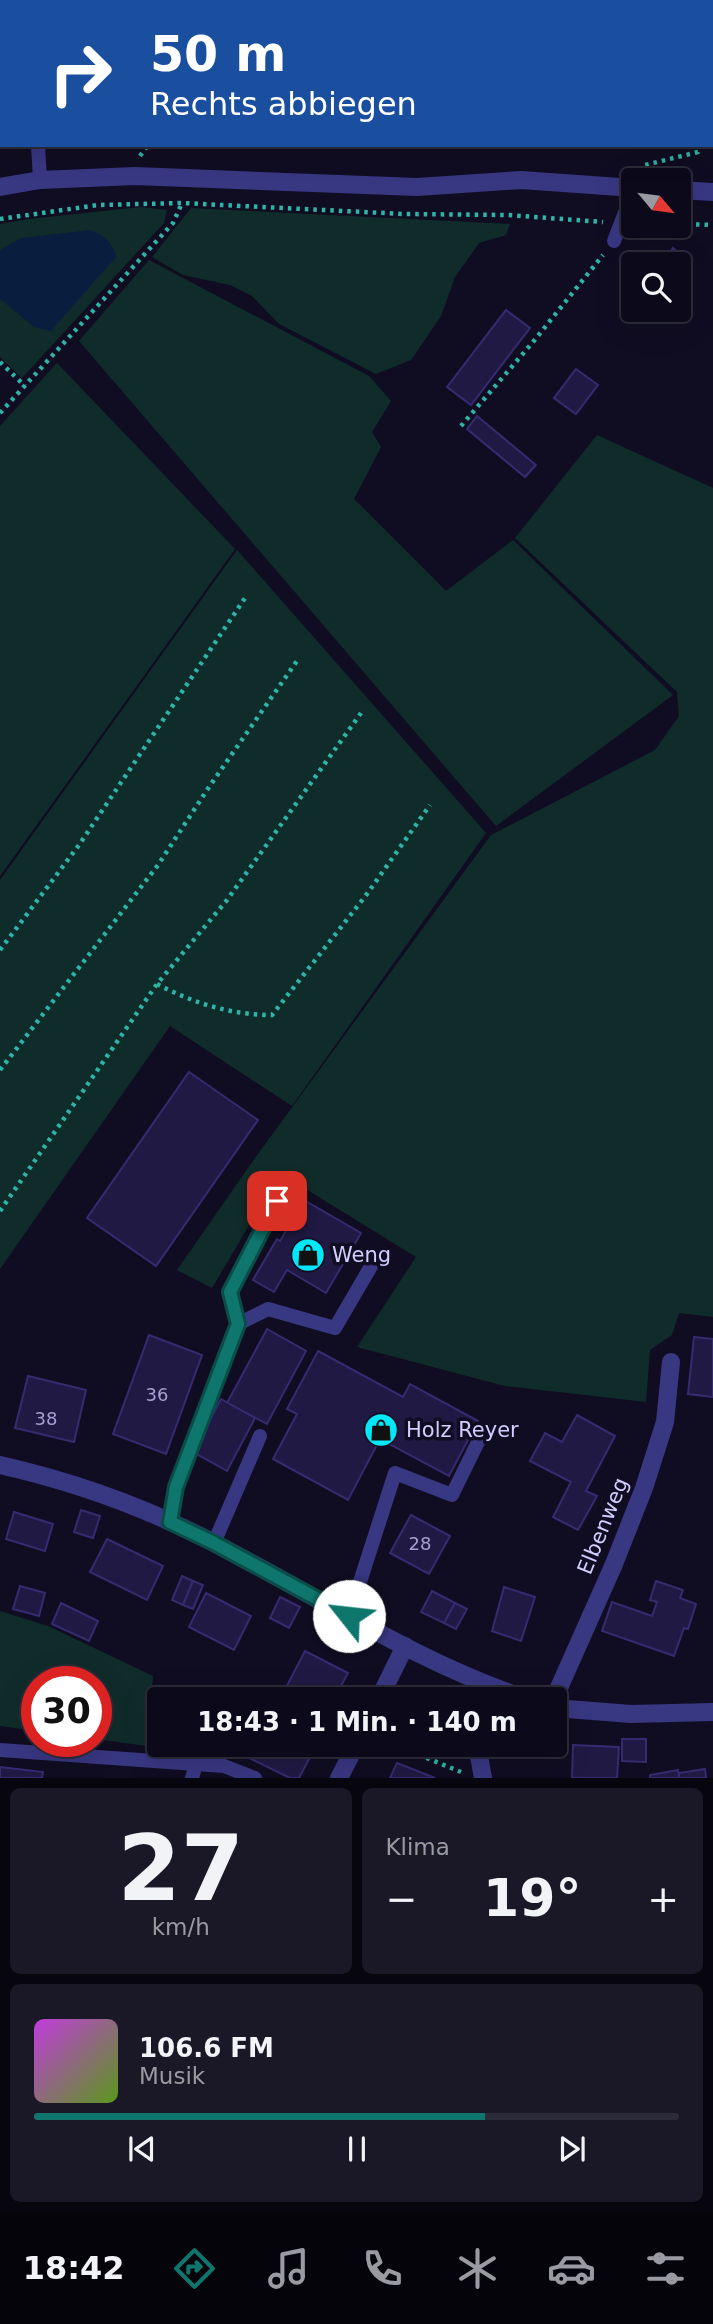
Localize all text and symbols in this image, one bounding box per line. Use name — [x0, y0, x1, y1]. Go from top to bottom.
text: 50 m — [150, 26, 286, 83]
icon: right — [35, 28, 126, 119]
text: Rechts abbiegen — [150, 85, 417, 123]
north arrow — [621, 168, 691, 238]
map controls — [621, 168, 691, 322]
button: search — [621, 252, 691, 322]
pin — [247, 1171, 307, 1231]
icon: arrive — [258, 1182, 296, 1220]
shop icon: Weng — [289, 1236, 327, 1274]
place label: Weng — [332, 1243, 391, 1267]
house number: 36 — [146, 1384, 168, 1405]
house number: 38 — [35, 1408, 57, 1429]
shop icon: Holz Reyer — [362, 1411, 400, 1449]
place label: Holz Reyer — [406, 1418, 519, 1442]
street label: Elbenweg — [573, 1474, 633, 1578]
house number: 28 — [409, 1533, 431, 1554]
position arrow — [312, 1579, 386, 1653]
speed limit sign: 30 — [21, 1666, 112, 1757]
text: 18:43 · 1 Min. · 140 m — [197, 1707, 517, 1737]
text: 27 — [117, 1816, 244, 1921]
text: Klima — [386, 1834, 450, 1860]
text: 19° — [483, 1868, 581, 1928]
text: − — [386, 1877, 417, 1921]
text: + — [647, 1877, 679, 1921]
text: km/h — [152, 1914, 210, 1940]
text: 106.6 FM — [139, 2033, 274, 2063]
text: Musik — [139, 2063, 205, 2089]
icon: previous — [123, 2130, 161, 2168]
icon: pause — [338, 2130, 376, 2168]
icon: next — [553, 2130, 591, 2168]
icon: directions — [170, 2244, 219, 2293]
icon: music — [264, 2244, 313, 2293]
icon: phone — [358, 2244, 407, 2293]
icon: climate — [453, 2244, 502, 2293]
icon: car — [547, 2244, 596, 2293]
icon: filters — [641, 2244, 690, 2293]
text: 18:42 — [23, 2249, 125, 2287]

